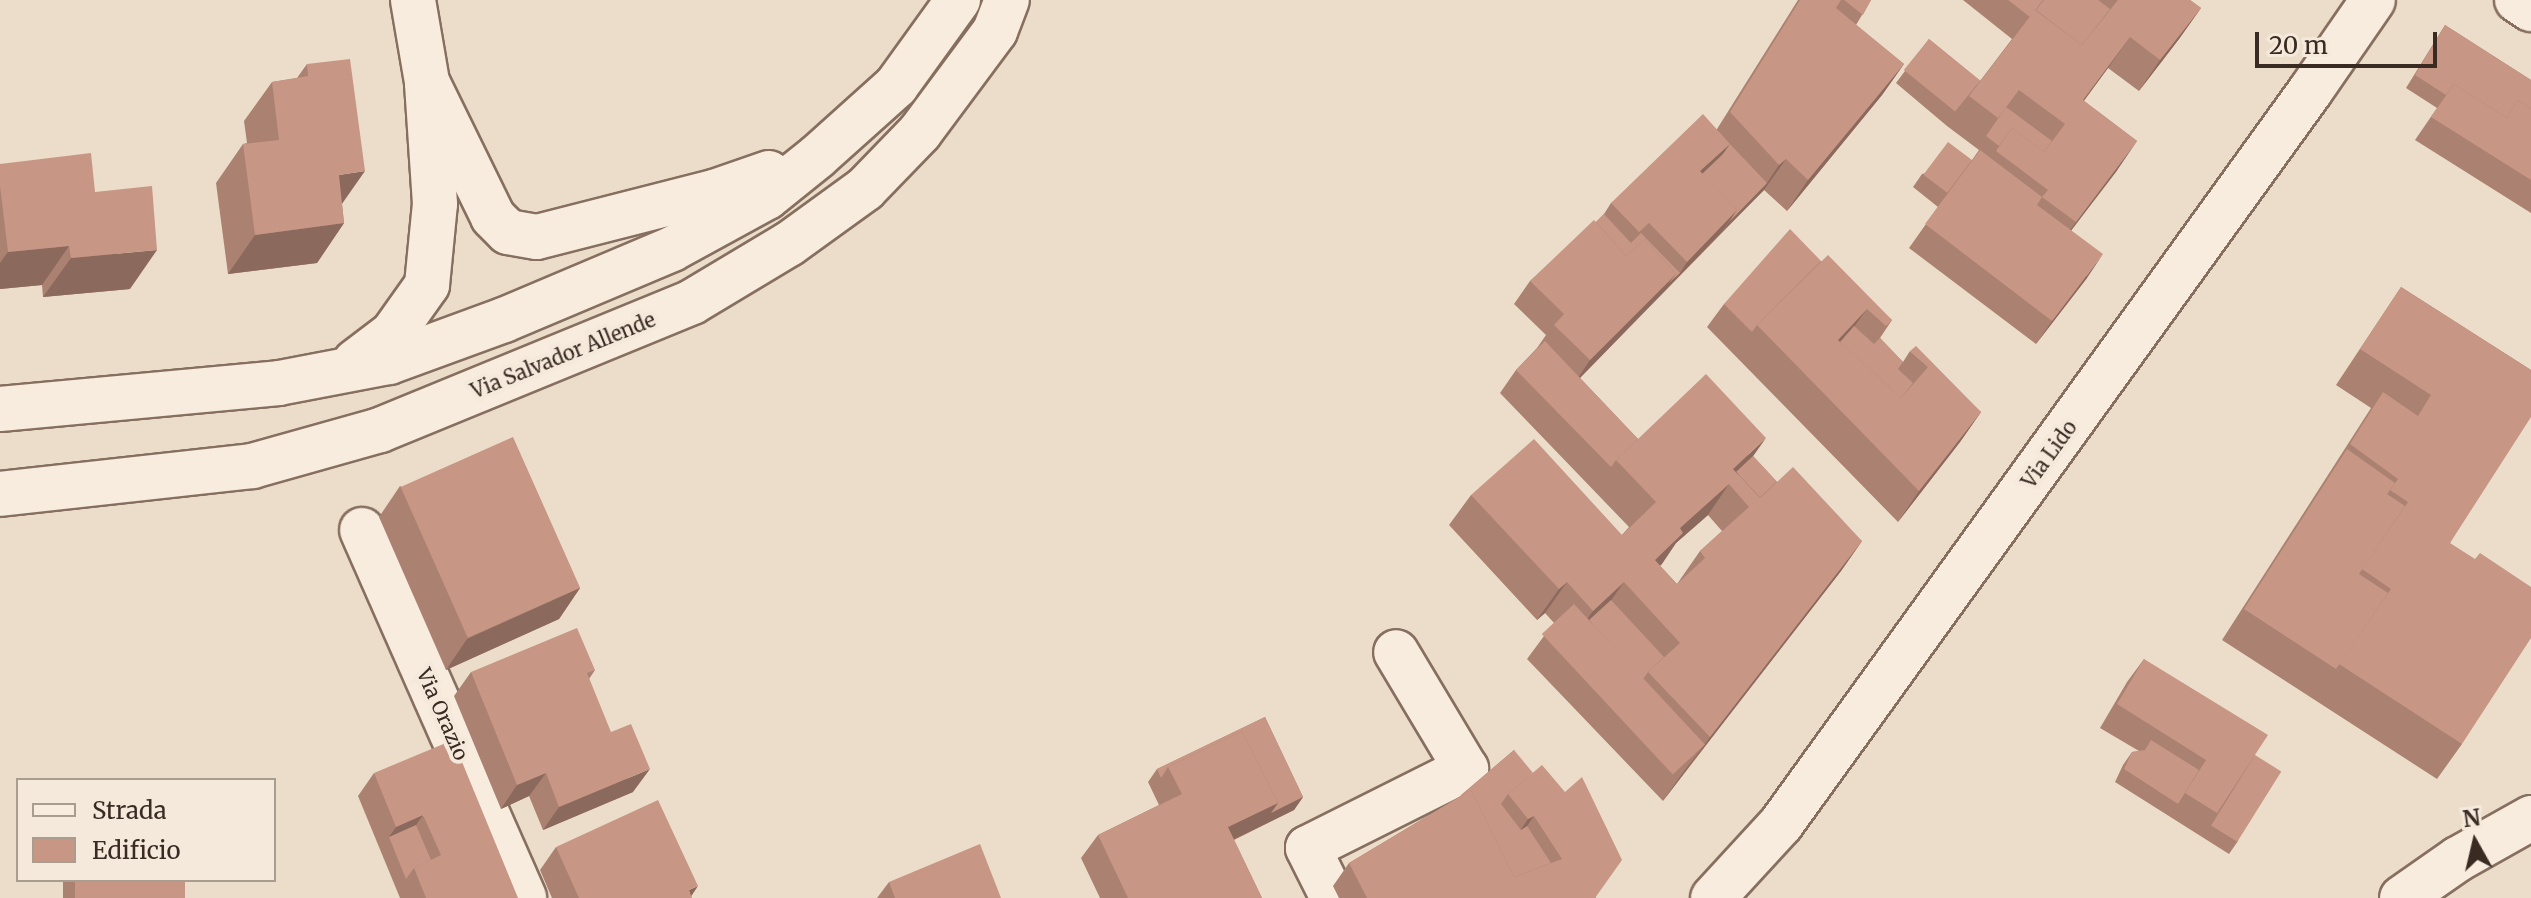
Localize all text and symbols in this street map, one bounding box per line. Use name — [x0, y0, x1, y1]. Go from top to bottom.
scale bar — [2259, 16, 2441, 66]
text: 20 m — [2269, 30, 2328, 61]
street label: Via Salvador Allende — [467, 307, 659, 403]
street label: Via Lido — [2016, 416, 2082, 492]
street label: Via Orazio — [412, 664, 474, 764]
legend — [16, 778, 276, 882]
text: Strada — [92, 795, 167, 826]
north arrow — [2435, 802, 2515, 882]
text: N — [2461, 803, 2482, 833]
text: Edificio — [92, 835, 180, 866]

